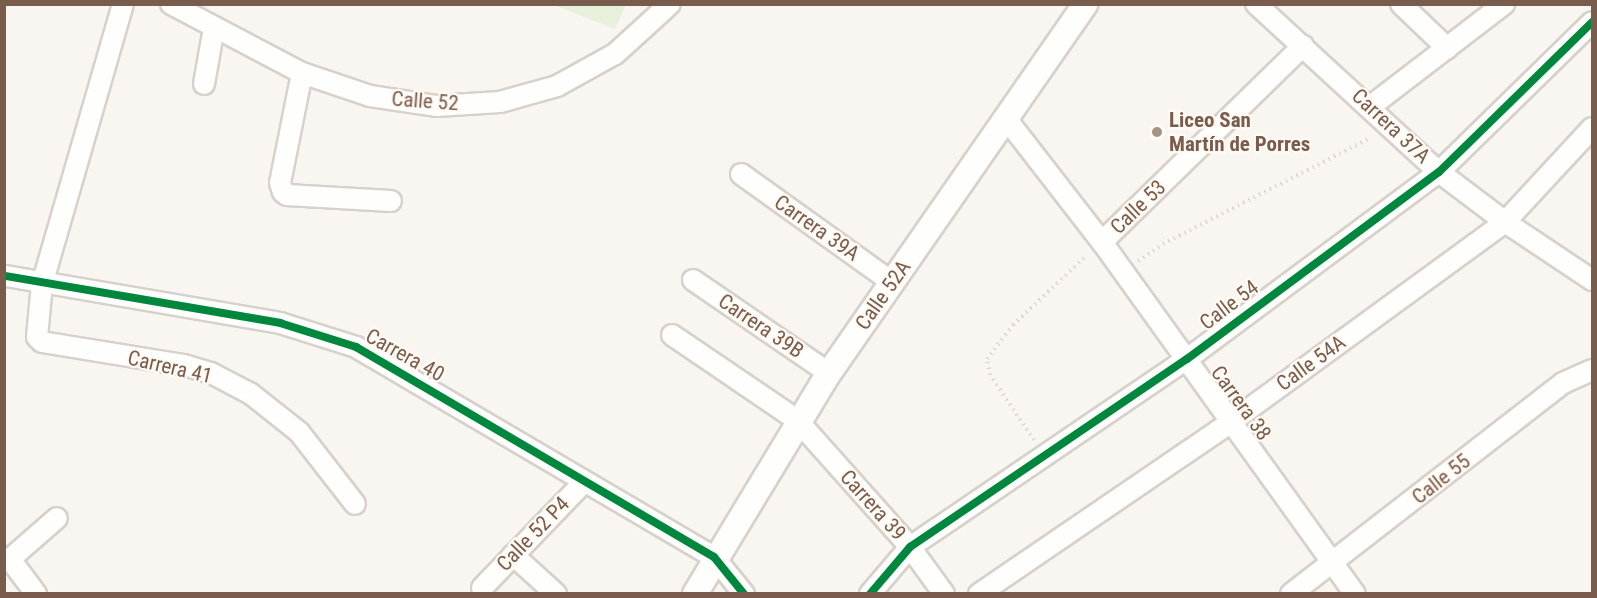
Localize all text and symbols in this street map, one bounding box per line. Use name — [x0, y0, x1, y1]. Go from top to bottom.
street label: Carrera 37A — [1347, 83, 1435, 169]
street label: Calle 52 — [391, 86, 459, 116]
place label: Liceo San Martín de Porres — [1169, 107, 1310, 157]
marker: Liceo San Martín de Porres — [1150, 125, 1164, 139]
street label: Calle 53 — [1105, 175, 1171, 239]
street label: Carrera 39A — [770, 190, 864, 266]
street label: Calle 52A — [850, 255, 916, 335]
street label: Calle 54 — [1195, 275, 1263, 335]
street label: Carrera 39B — [714, 288, 808, 364]
street label: Carrera 40 — [361, 323, 449, 387]
street label: Calle 54A — [1272, 330, 1350, 396]
street label: Carrera 41 — [125, 345, 215, 389]
street label: Carrera 38 — [1206, 361, 1276, 445]
street label: Calle 55 — [1407, 448, 1475, 510]
street label: Carrera 39 — [835, 465, 911, 545]
street label: Calle 52 P4 — [491, 492, 575, 576]

